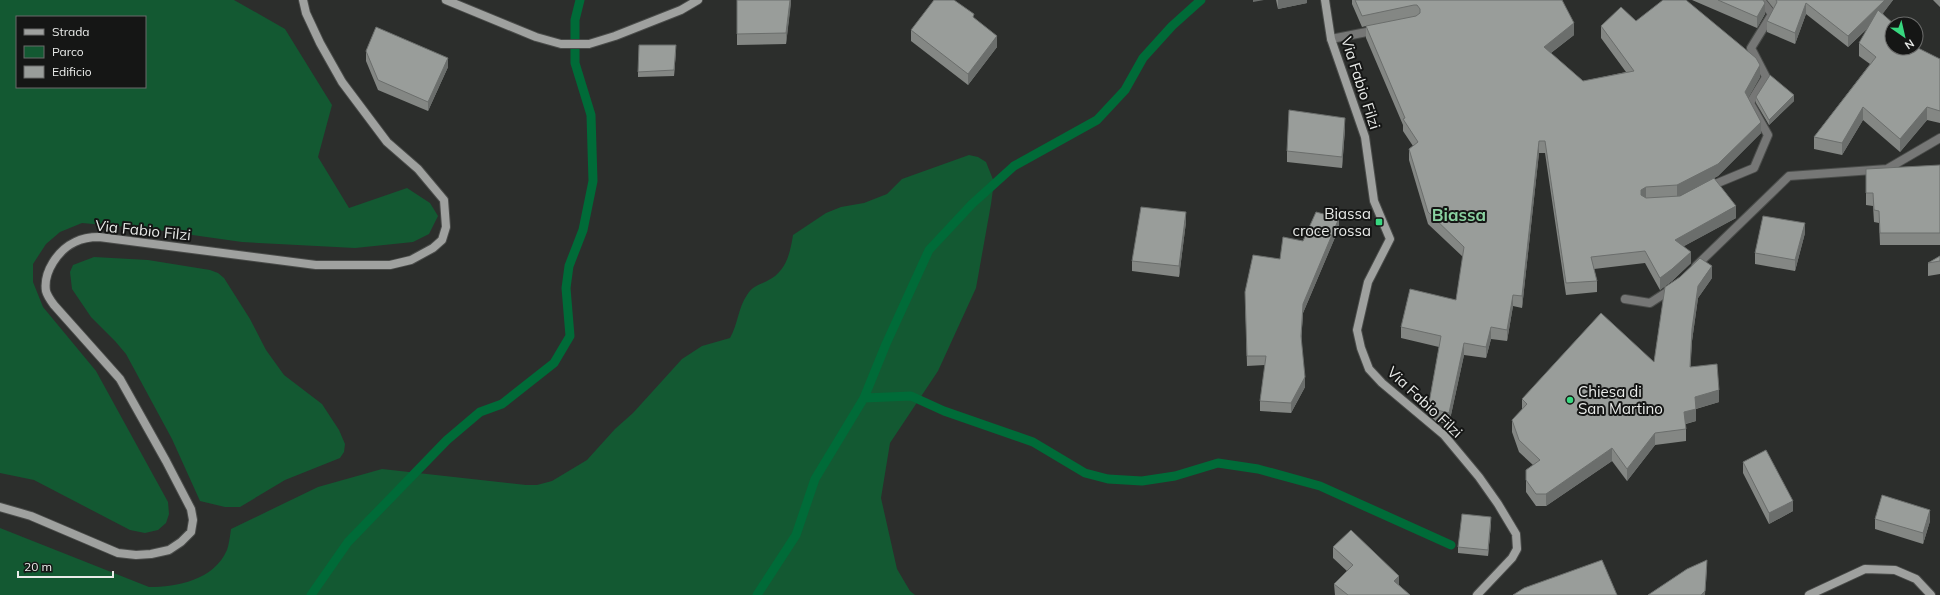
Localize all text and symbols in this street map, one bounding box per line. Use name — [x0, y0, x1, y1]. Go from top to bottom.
legend — [16, 16, 146, 88]
north arrow — [1884, 16, 1924, 56]
text: Strada — [52, 24, 90, 39]
street label: Via Fabio Filzi — [1337, 34, 1385, 132]
text: N — [1902, 36, 1917, 52]
text: Parco — [52, 44, 84, 59]
text: Edificio — [52, 64, 92, 79]
place label: Biassa croce rossa — [1293, 204, 1371, 240]
district label: Biassa — [1432, 204, 1486, 225]
street label: Via Fabio Filzi — [94, 216, 192, 244]
marker: Biassa croce rossa — [1374, 217, 1384, 227]
street label: Via Fabio Filzi — [1383, 362, 1467, 442]
place label: Chiesa di San Martino — [1578, 382, 1663, 418]
marker: Chiesa di San Martino — [1565, 395, 1575, 405]
scale bar — [18, 553, 113, 579]
text: 20 m — [24, 559, 52, 574]

